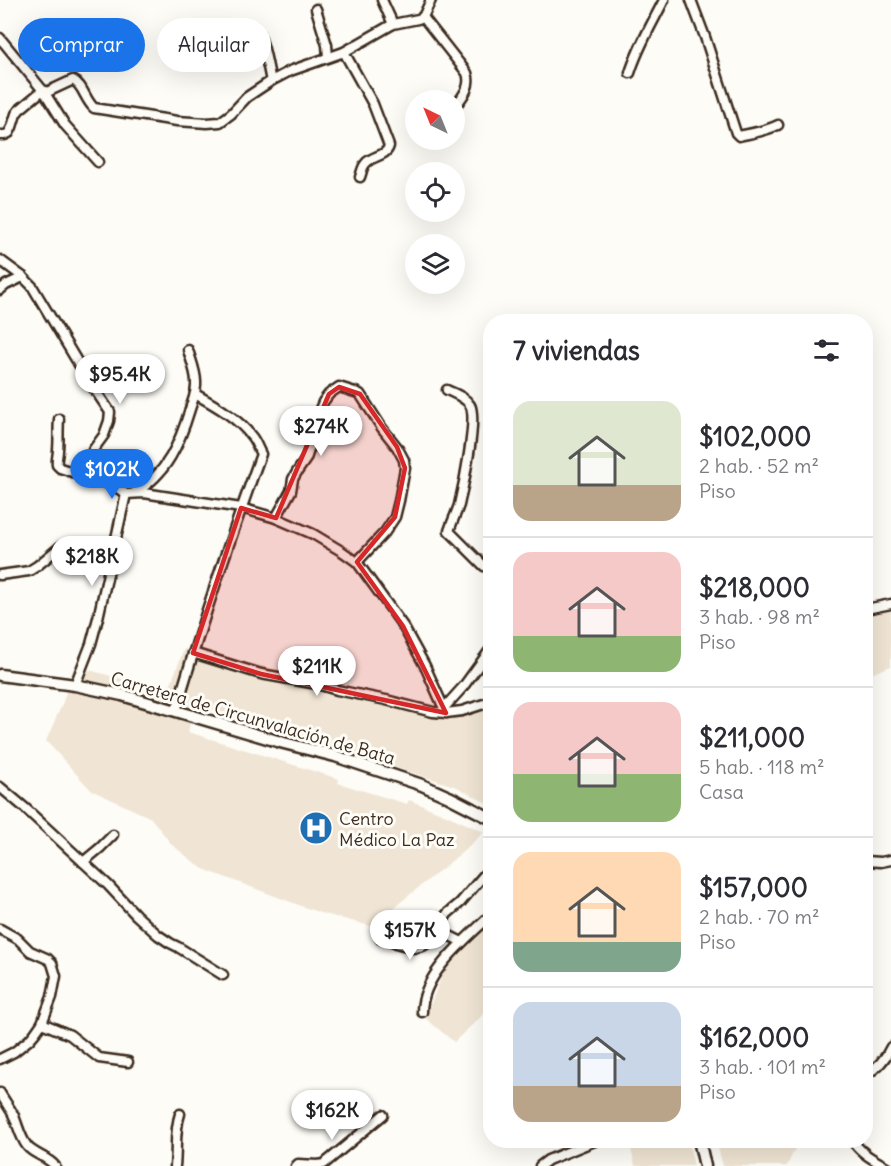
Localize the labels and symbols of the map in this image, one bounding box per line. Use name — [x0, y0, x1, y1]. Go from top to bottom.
north arrow — [405, 90, 465, 150]
pin: $95.4K — [71, 354, 169, 405]
pin: $274K — [279, 406, 363, 457]
pin: $102K — [70, 449, 154, 500]
pin: $218K — [50, 536, 134, 587]
pin: $211K — [275, 646, 359, 697]
street label: Carretera de Circunvalación de Bata — [108, 666, 398, 770]
place label: Centro Médico La Paz — [339, 807, 455, 851]
hospital icon: Centro Médico La Paz — [298, 810, 334, 846]
pin: $157K — [368, 910, 452, 961]
pin: $162K — [290, 1090, 374, 1141]

